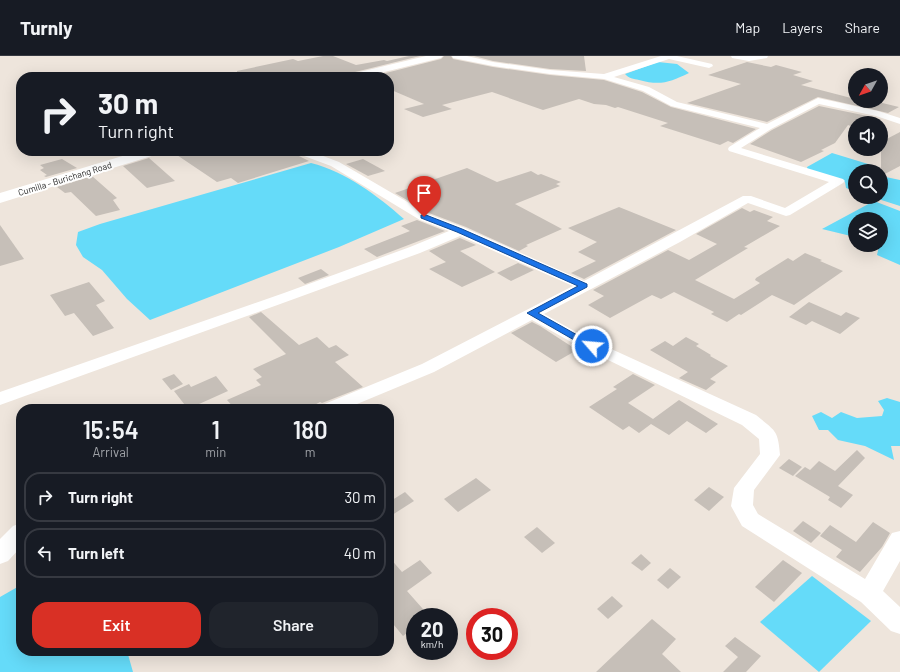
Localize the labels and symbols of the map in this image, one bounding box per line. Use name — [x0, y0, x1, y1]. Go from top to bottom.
north arrow — [848, 68, 888, 108]
street label: Cumilla - Burichang Road — [17, 159, 113, 198]
pin — [407, 176, 441, 217]
position arrow — [571, 325, 613, 367]
speed limit sign: 30 — [466, 608, 518, 660]

